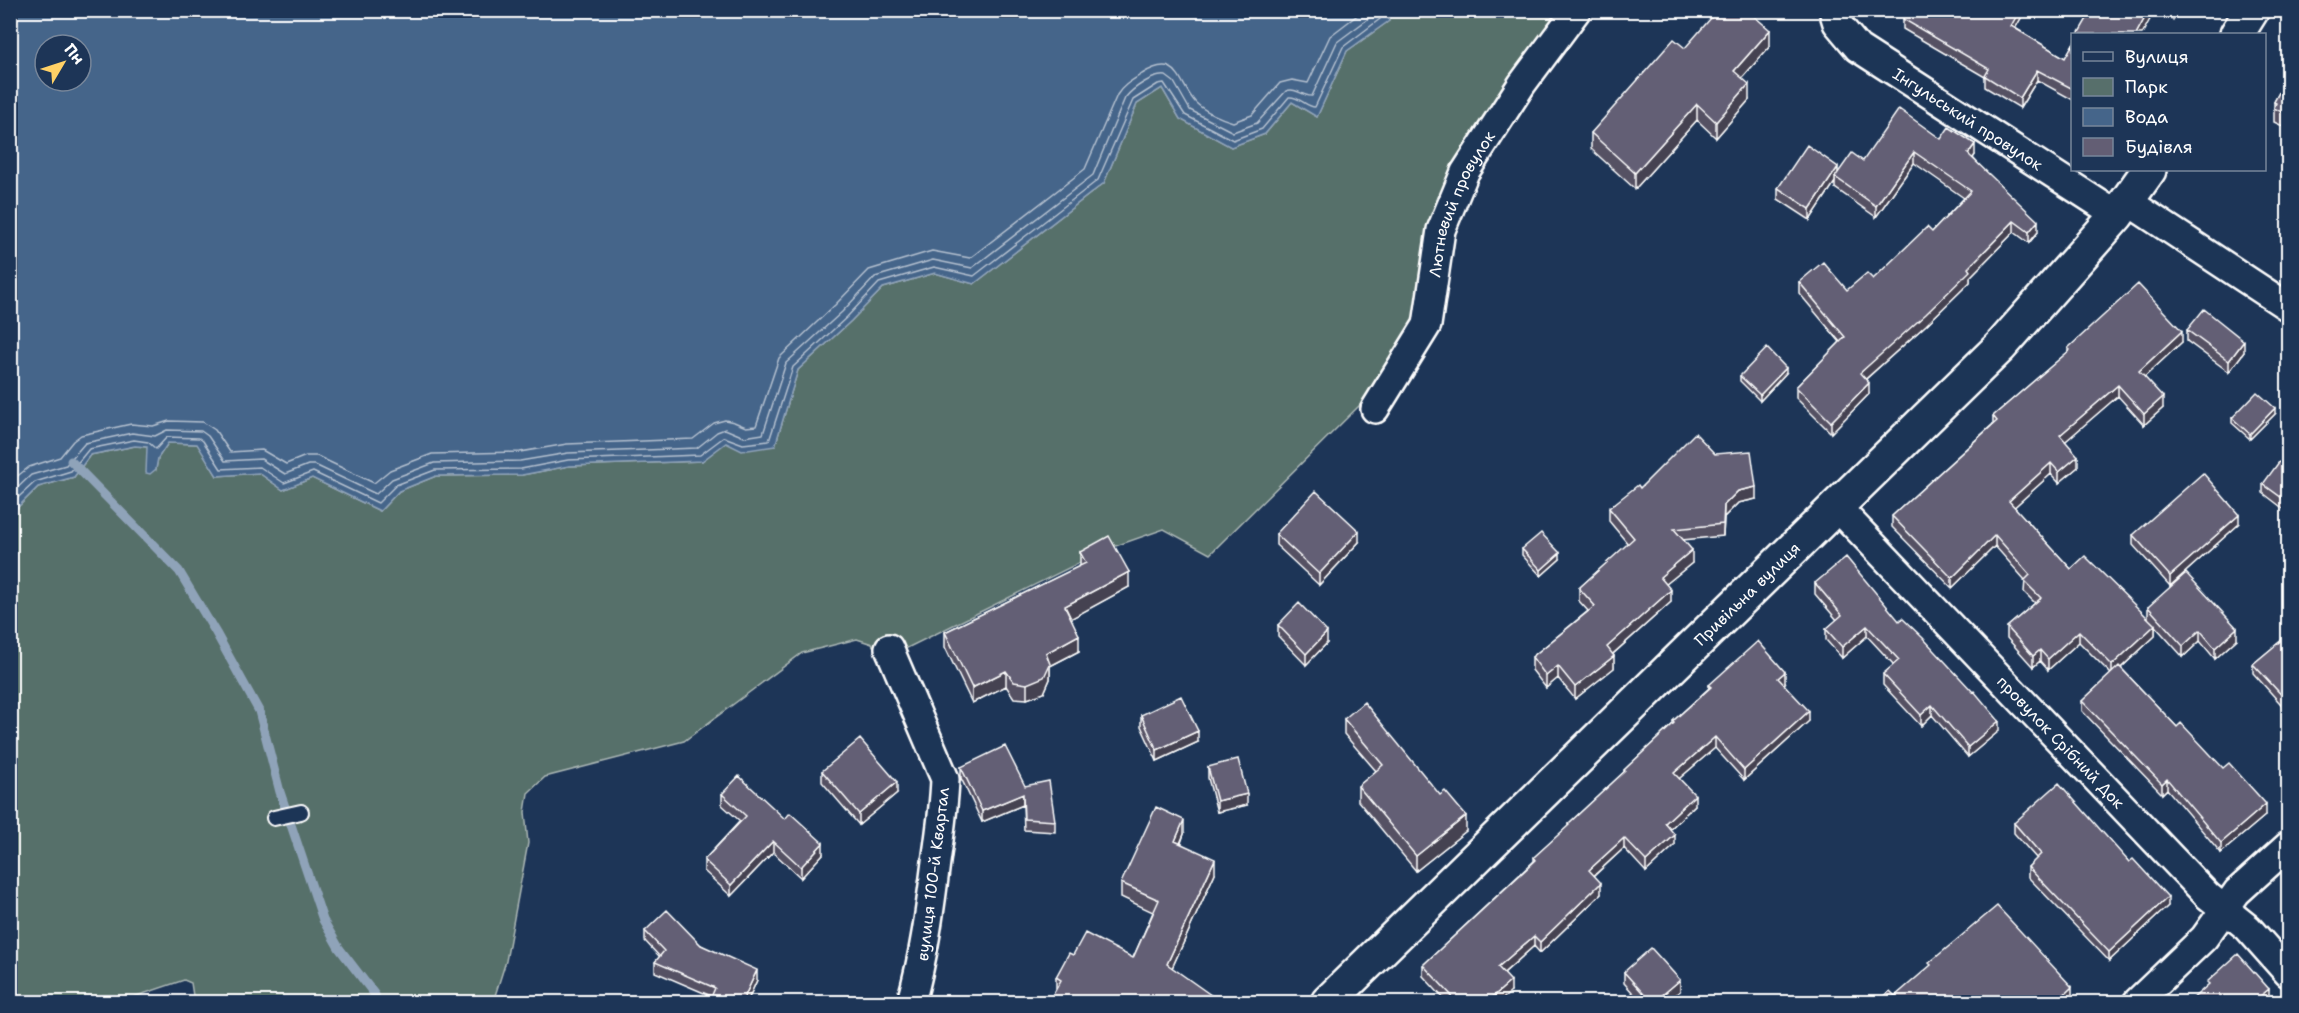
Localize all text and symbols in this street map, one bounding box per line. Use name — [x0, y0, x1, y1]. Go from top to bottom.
north arrow — [33, 33, 93, 93]
legend — [2071, 33, 2266, 171]
text: Пн — [59, 39, 89, 69]
text: Вулиця — [2125, 45, 2189, 69]
street label: Інгульський провулок — [1889, 63, 2047, 175]
text: Парк — [2125, 75, 2168, 99]
text: Вода — [2125, 105, 2168, 129]
street label: Лютневий провулок — [1424, 126, 1500, 279]
text: Будівля — [2125, 135, 2193, 159]
street label: Привільна вулиця — [1689, 537, 1804, 650]
street label: провулок Срібний Док — [1993, 671, 2130, 813]
street label: вулиця 100-й Квартал — [912, 786, 954, 962]

